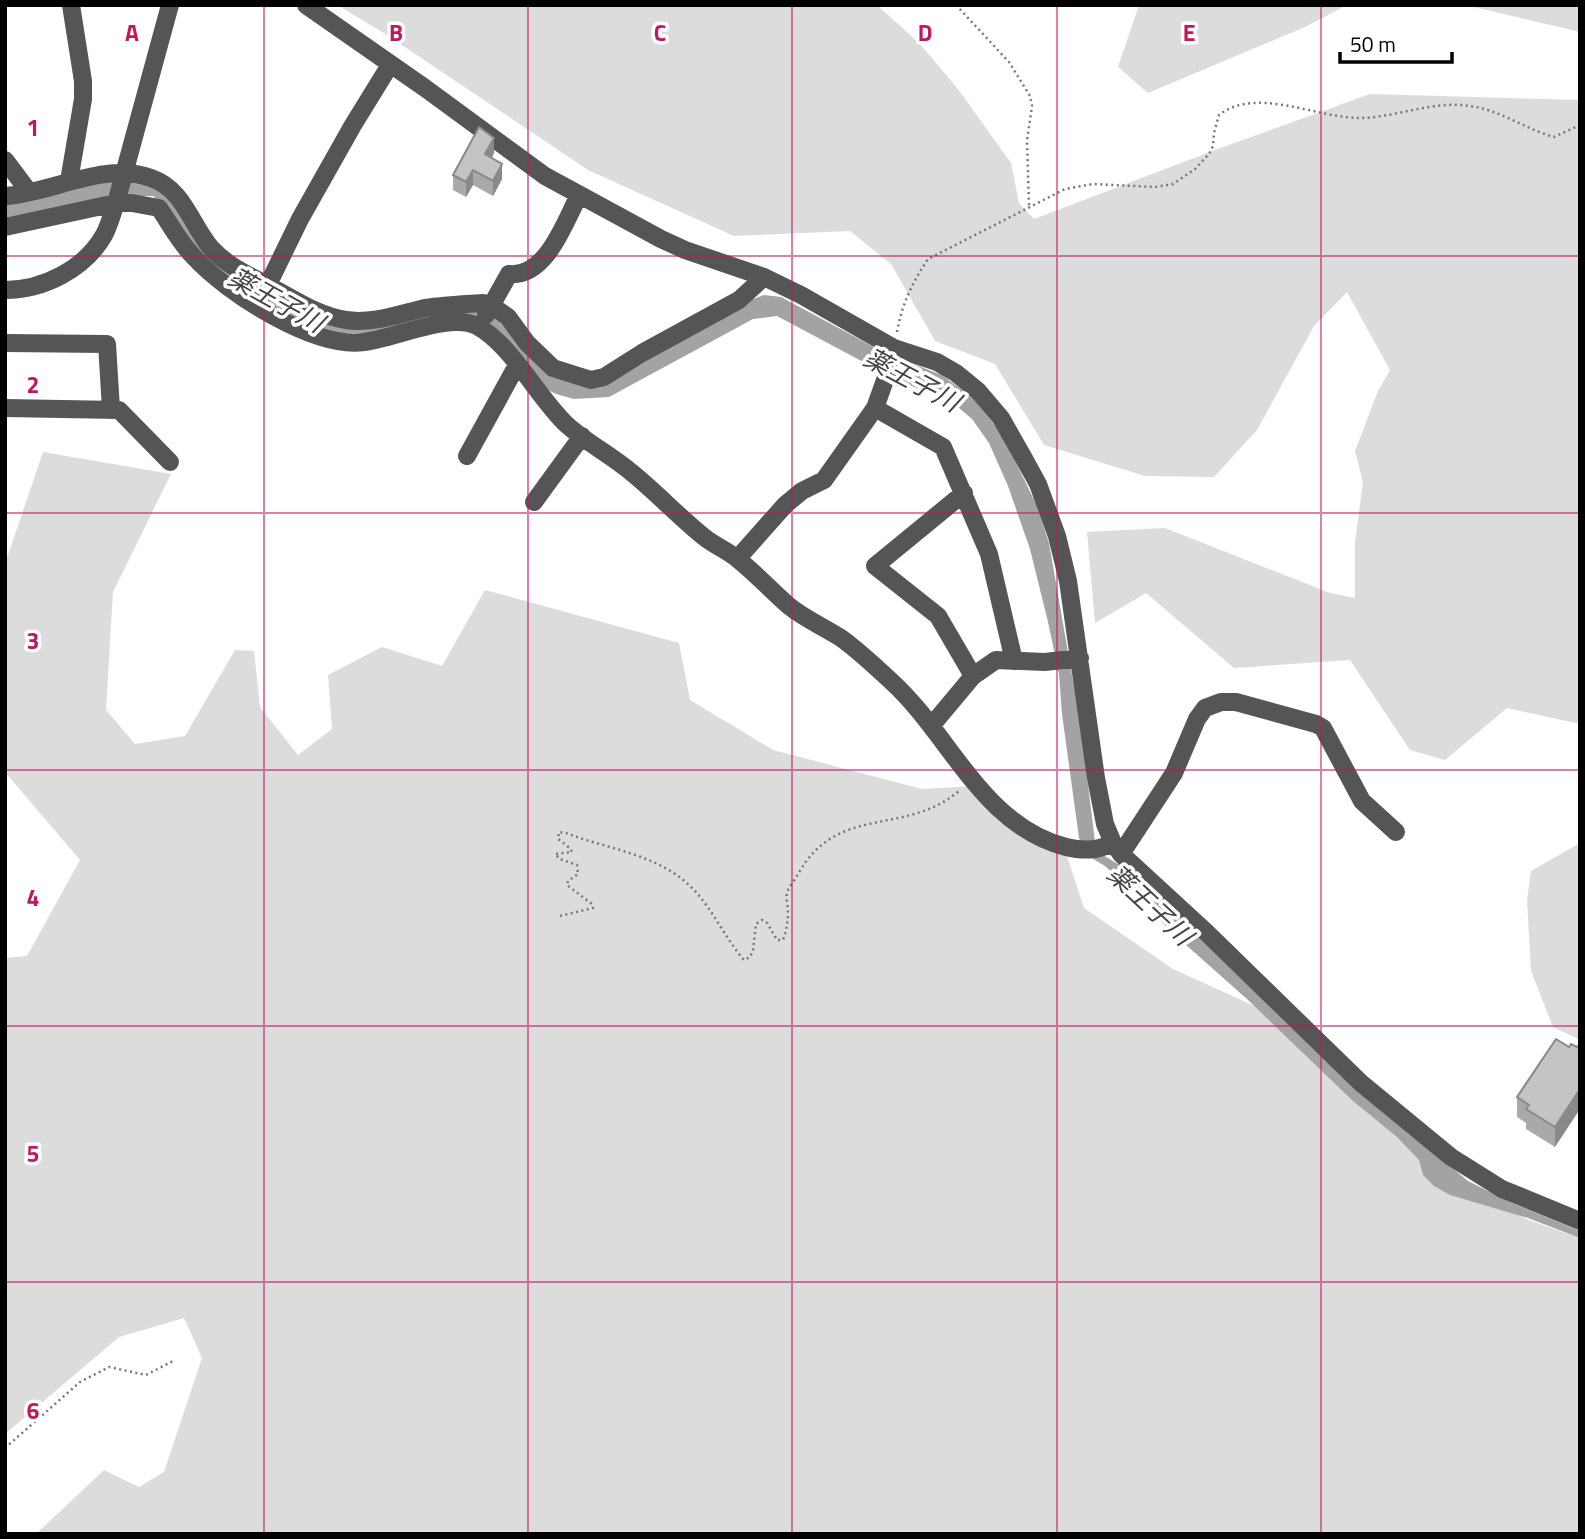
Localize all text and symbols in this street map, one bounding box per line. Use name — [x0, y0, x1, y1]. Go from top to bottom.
text: A — [125, 15, 139, 50]
text: B — [389, 15, 403, 50]
text: C — [654, 15, 666, 50]
text: D — [918, 15, 932, 50]
text: E — [1183, 15, 1195, 50]
scale bar — [1340, 21, 1452, 65]
text: 50 m — [1350, 28, 1396, 60]
text: 1 — [27, 110, 39, 145]
water label: 薬王子川 — [221, 257, 334, 343]
water label: 薬王子川 — [857, 338, 970, 423]
text: 2 — [27, 367, 39, 402]
text: 3 — [27, 623, 39, 658]
water label: 薬王子川 — [1099, 855, 1204, 956]
text: 4 — [27, 880, 39, 915]
text: 5 — [27, 1136, 39, 1171]
text: 6 — [27, 1393, 40, 1428]

